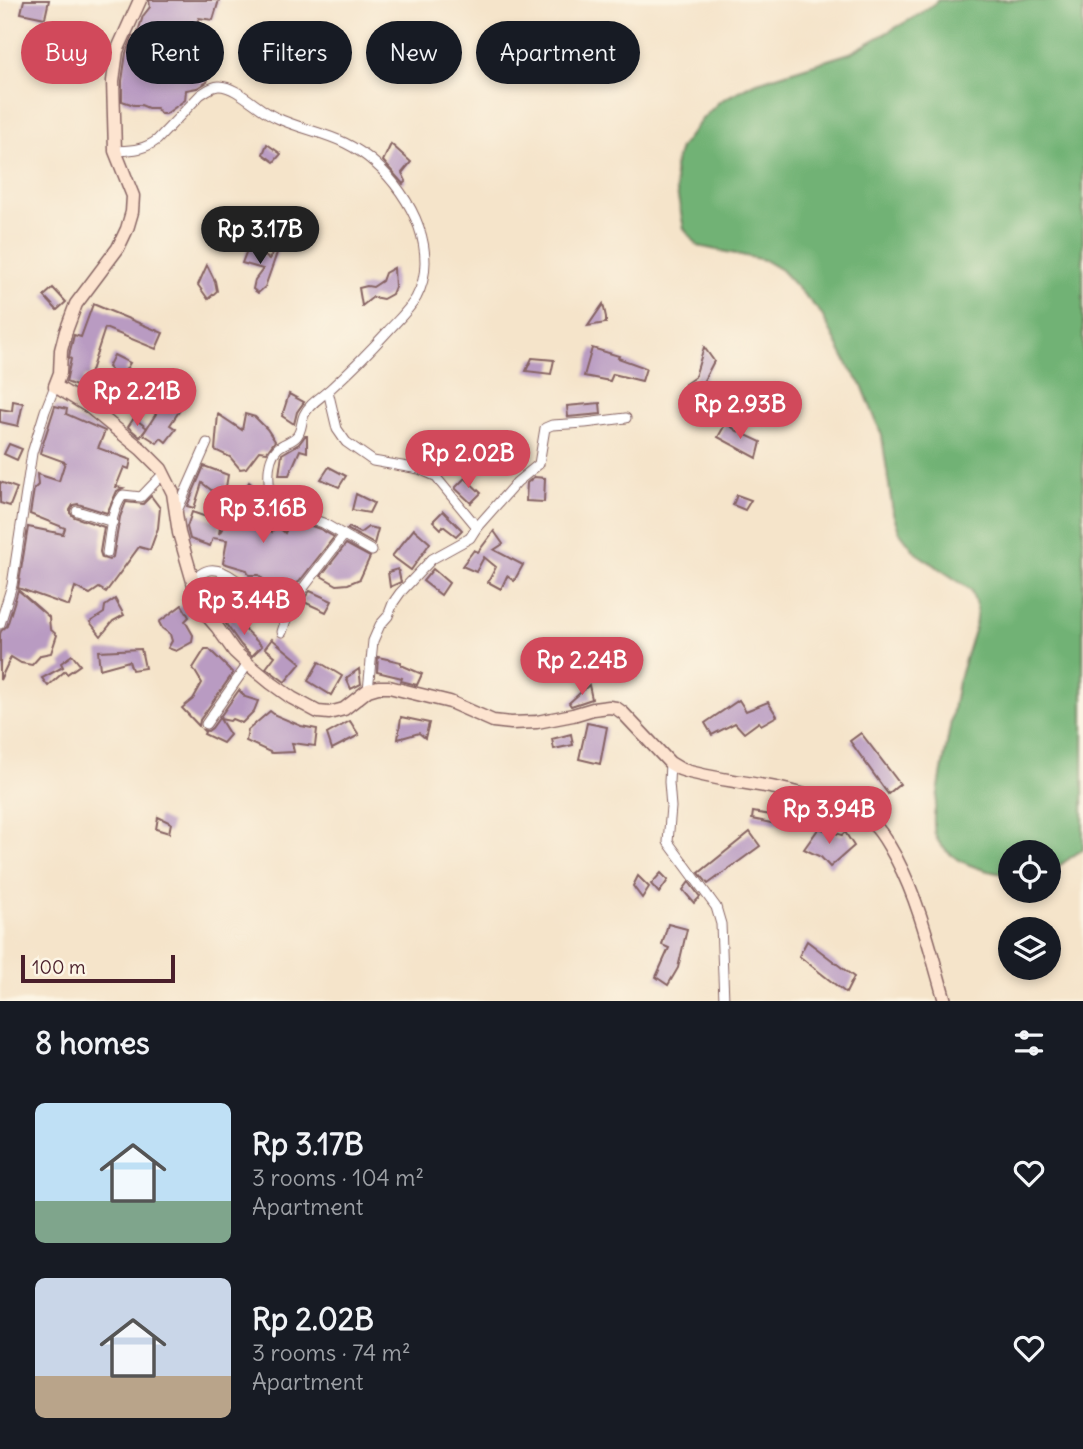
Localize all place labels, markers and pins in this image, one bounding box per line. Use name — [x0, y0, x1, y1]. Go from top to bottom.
pin: Rp 3.17B — [188, 206, 332, 266]
pin: Rp 2.21B — [65, 368, 209, 428]
pin: Rp 2.93B — [668, 382, 812, 441]
pin: Rp 2.02B — [396, 430, 540, 490]
pin: Rp 3.16B — [191, 486, 335, 545]
pin: Rp 3.44B — [172, 578, 316, 637]
pin: Rp 2.24B — [510, 638, 654, 697]
pin: Rp 3.94B — [757, 786, 901, 846]

